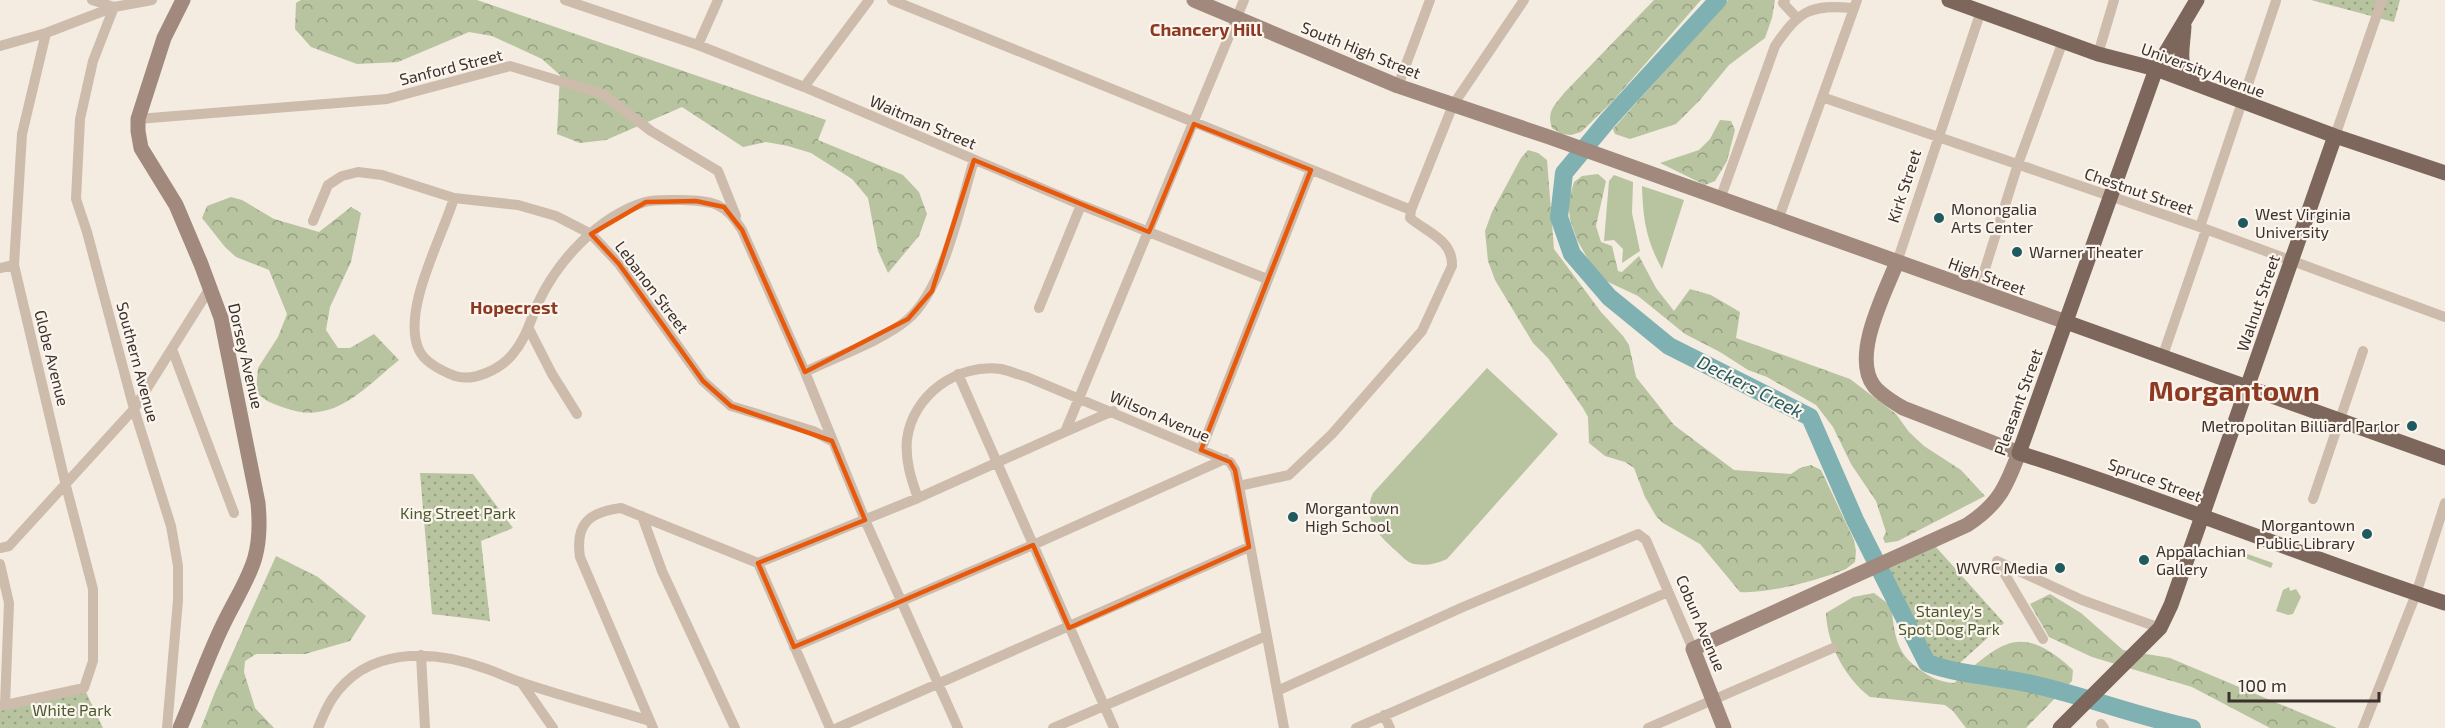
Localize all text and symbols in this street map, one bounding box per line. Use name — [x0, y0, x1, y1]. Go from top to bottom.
street label: South High Street — [1299, 17, 1424, 82]
district label: Chancery Hill — [1150, 18, 1262, 40]
street label: University Avenue — [2139, 38, 2268, 101]
street label: Sanford Street — [397, 45, 504, 89]
street label: Waitman Street — [867, 91, 979, 153]
street label: Kirk Street — [1883, 147, 1924, 225]
street label: Chestnut Street — [2082, 163, 2196, 218]
place label: Monongalia Arts Center — [1951, 199, 2037, 236]
place label: West Virginia University — [2255, 204, 2351, 241]
marker: Monongalia Arts Center — [1932, 211, 1946, 225]
marker: West Virginia University — [2236, 216, 2250, 230]
street label: Lebanon Street — [612, 237, 693, 337]
place label: Warner Theater — [2029, 242, 2144, 261]
marker: Warner Theater — [2010, 245, 2024, 259]
street label: Walnut Street — [2232, 252, 2283, 354]
street label: High Street — [1946, 253, 2028, 298]
district label: Hopecrest — [470, 296, 559, 318]
street label: Southern Avenue — [113, 300, 164, 424]
street label: Dorsey Avenue — [225, 301, 268, 411]
street label: Globe Avenue — [31, 308, 74, 408]
street label: Pleasant Street — [1989, 346, 2046, 458]
water label: Deckers Creek — [1694, 350, 1807, 422]
district label: Morgantown — [2148, 373, 2320, 407]
street label: Wilson Avenue — [1107, 386, 1213, 445]
place label: Metropolitan Billiard Parlor — [2201, 416, 2401, 435]
marker: Metropolitan Billiard Parlor — [2405, 419, 2419, 433]
street label: Spruce Street — [2106, 454, 2205, 505]
place label: Morgantown High School — [1305, 498, 1399, 535]
park label: King Street Park — [400, 503, 516, 522]
marker: Morgantown High School — [1286, 510, 1300, 524]
place label: Morgantown Public Library — [2256, 515, 2356, 552]
marker: Morgantown Public Library — [2360, 527, 2374, 541]
place label: Appalachian Gallery — [2156, 541, 2246, 578]
marker: Appalachian Gallery — [2137, 553, 2151, 567]
place label: WVRC Media — [1956, 558, 2048, 577]
marker: WVRC Media — [2053, 561, 2067, 575]
street label: Cobun Avenue — [1673, 572, 1730, 674]
park label: Stanley's Spot Dog Park — [1898, 601, 2000, 638]
scale bar — [2229, 665, 2379, 703]
text: 100 m — [2238, 674, 2287, 696]
park label: White Park — [32, 700, 112, 719]

